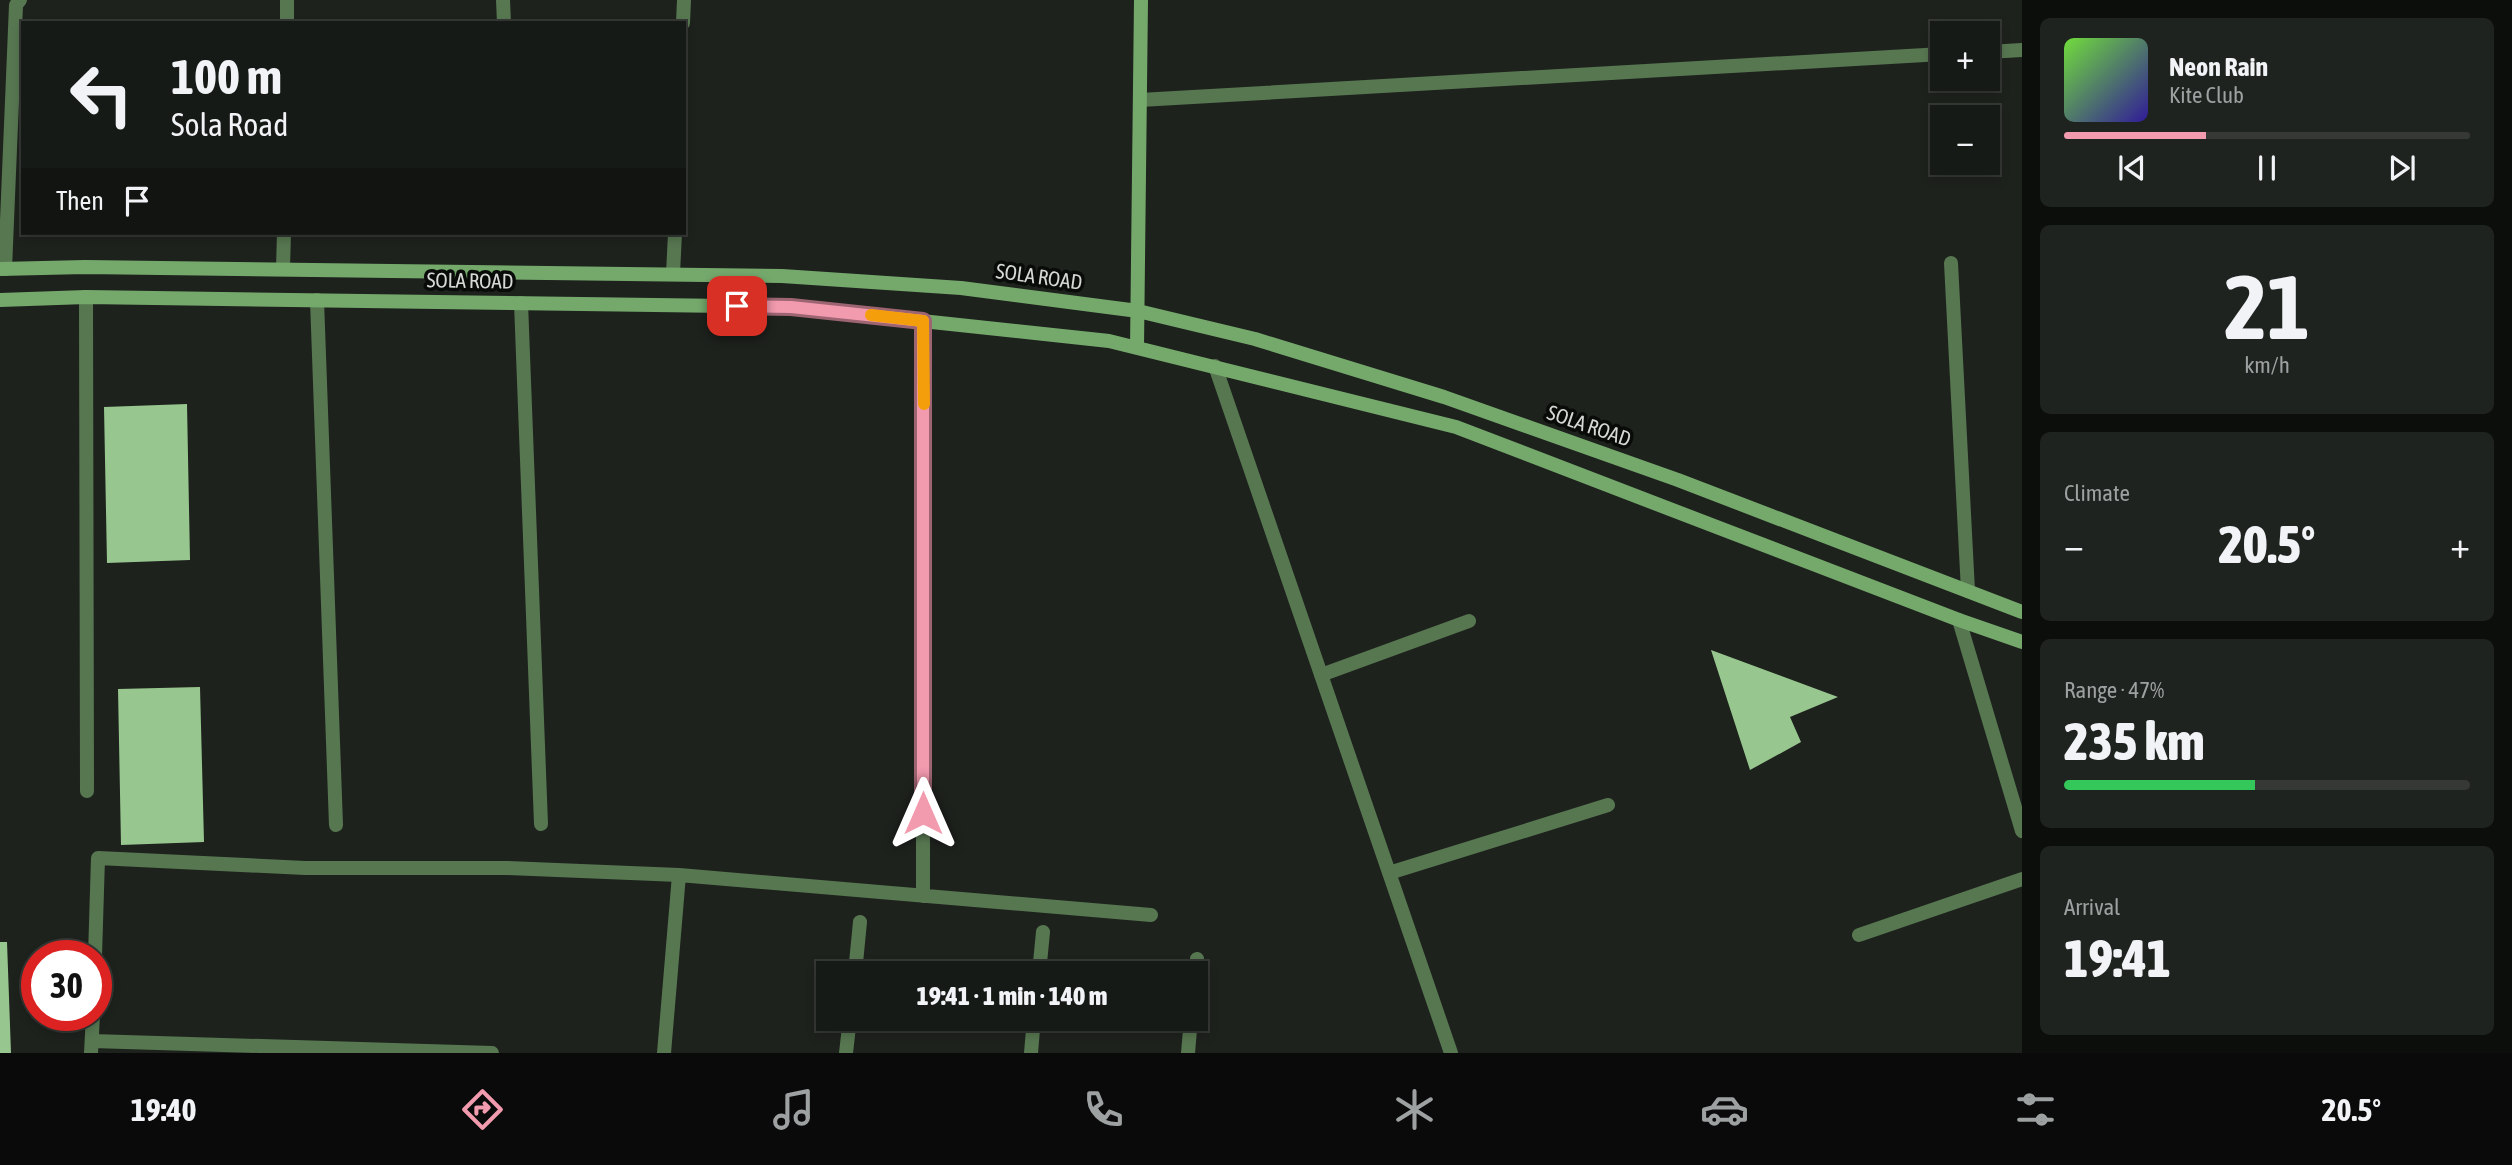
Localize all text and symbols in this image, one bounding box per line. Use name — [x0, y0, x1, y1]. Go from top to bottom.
map controls — [1930, 21, 2000, 175]
button: + — [1930, 21, 2000, 91]
text: 100 m — [171, 48, 282, 104]
icon: left — [56, 49, 147, 140]
text: Neon Rain — [2169, 52, 2268, 82]
text: Kite Club — [2169, 82, 2244, 108]
button: − — [1930, 105, 2000, 175]
text: Sola Road — [171, 106, 288, 143]
icon: previous — [2113, 149, 2151, 187]
icon: pause — [2248, 149, 2286, 187]
icon: next — [2383, 149, 2421, 187]
icon: arrive — [118, 182, 156, 220]
text: Then — [56, 186, 104, 216]
text: 21 — [2224, 254, 2310, 358]
street label: SOLA ROAD — [994, 258, 1084, 294]
street label: SOLA ROAD — [426, 267, 514, 293]
pin — [707, 276, 767, 336]
icon: arrive — [718, 287, 756, 325]
text: km/h — [2244, 352, 2290, 378]
street label: SOLA ROAD — [1544, 400, 1634, 451]
text: Climate — [2064, 480, 2130, 506]
text: 20.5° — [2219, 514, 2315, 574]
text: − — [2064, 523, 2084, 566]
text: + — [2450, 523, 2470, 566]
text: Range · 47% — [2064, 677, 2164, 703]
text: 235 km — [2064, 711, 2205, 771]
position arrow — [886, 776, 960, 850]
text: Arrival — [2064, 894, 2120, 920]
text: 19:41 — [2064, 928, 2171, 988]
speed limit sign: 30 — [21, 940, 112, 1031]
text: 19:41 · 1 min · 140 m — [917, 981, 1107, 1011]
icon: directions — [458, 1085, 507, 1134]
icon: music — [769, 1085, 818, 1134]
icon: phone — [1079, 1085, 1128, 1134]
icon: climate — [1390, 1085, 1439, 1134]
icon: car — [1700, 1085, 1749, 1134]
icon: filters — [2011, 1085, 2060, 1134]
text: 19:40 — [131, 1091, 197, 1128]
text: 20.5° — [2321, 1091, 2381, 1128]

